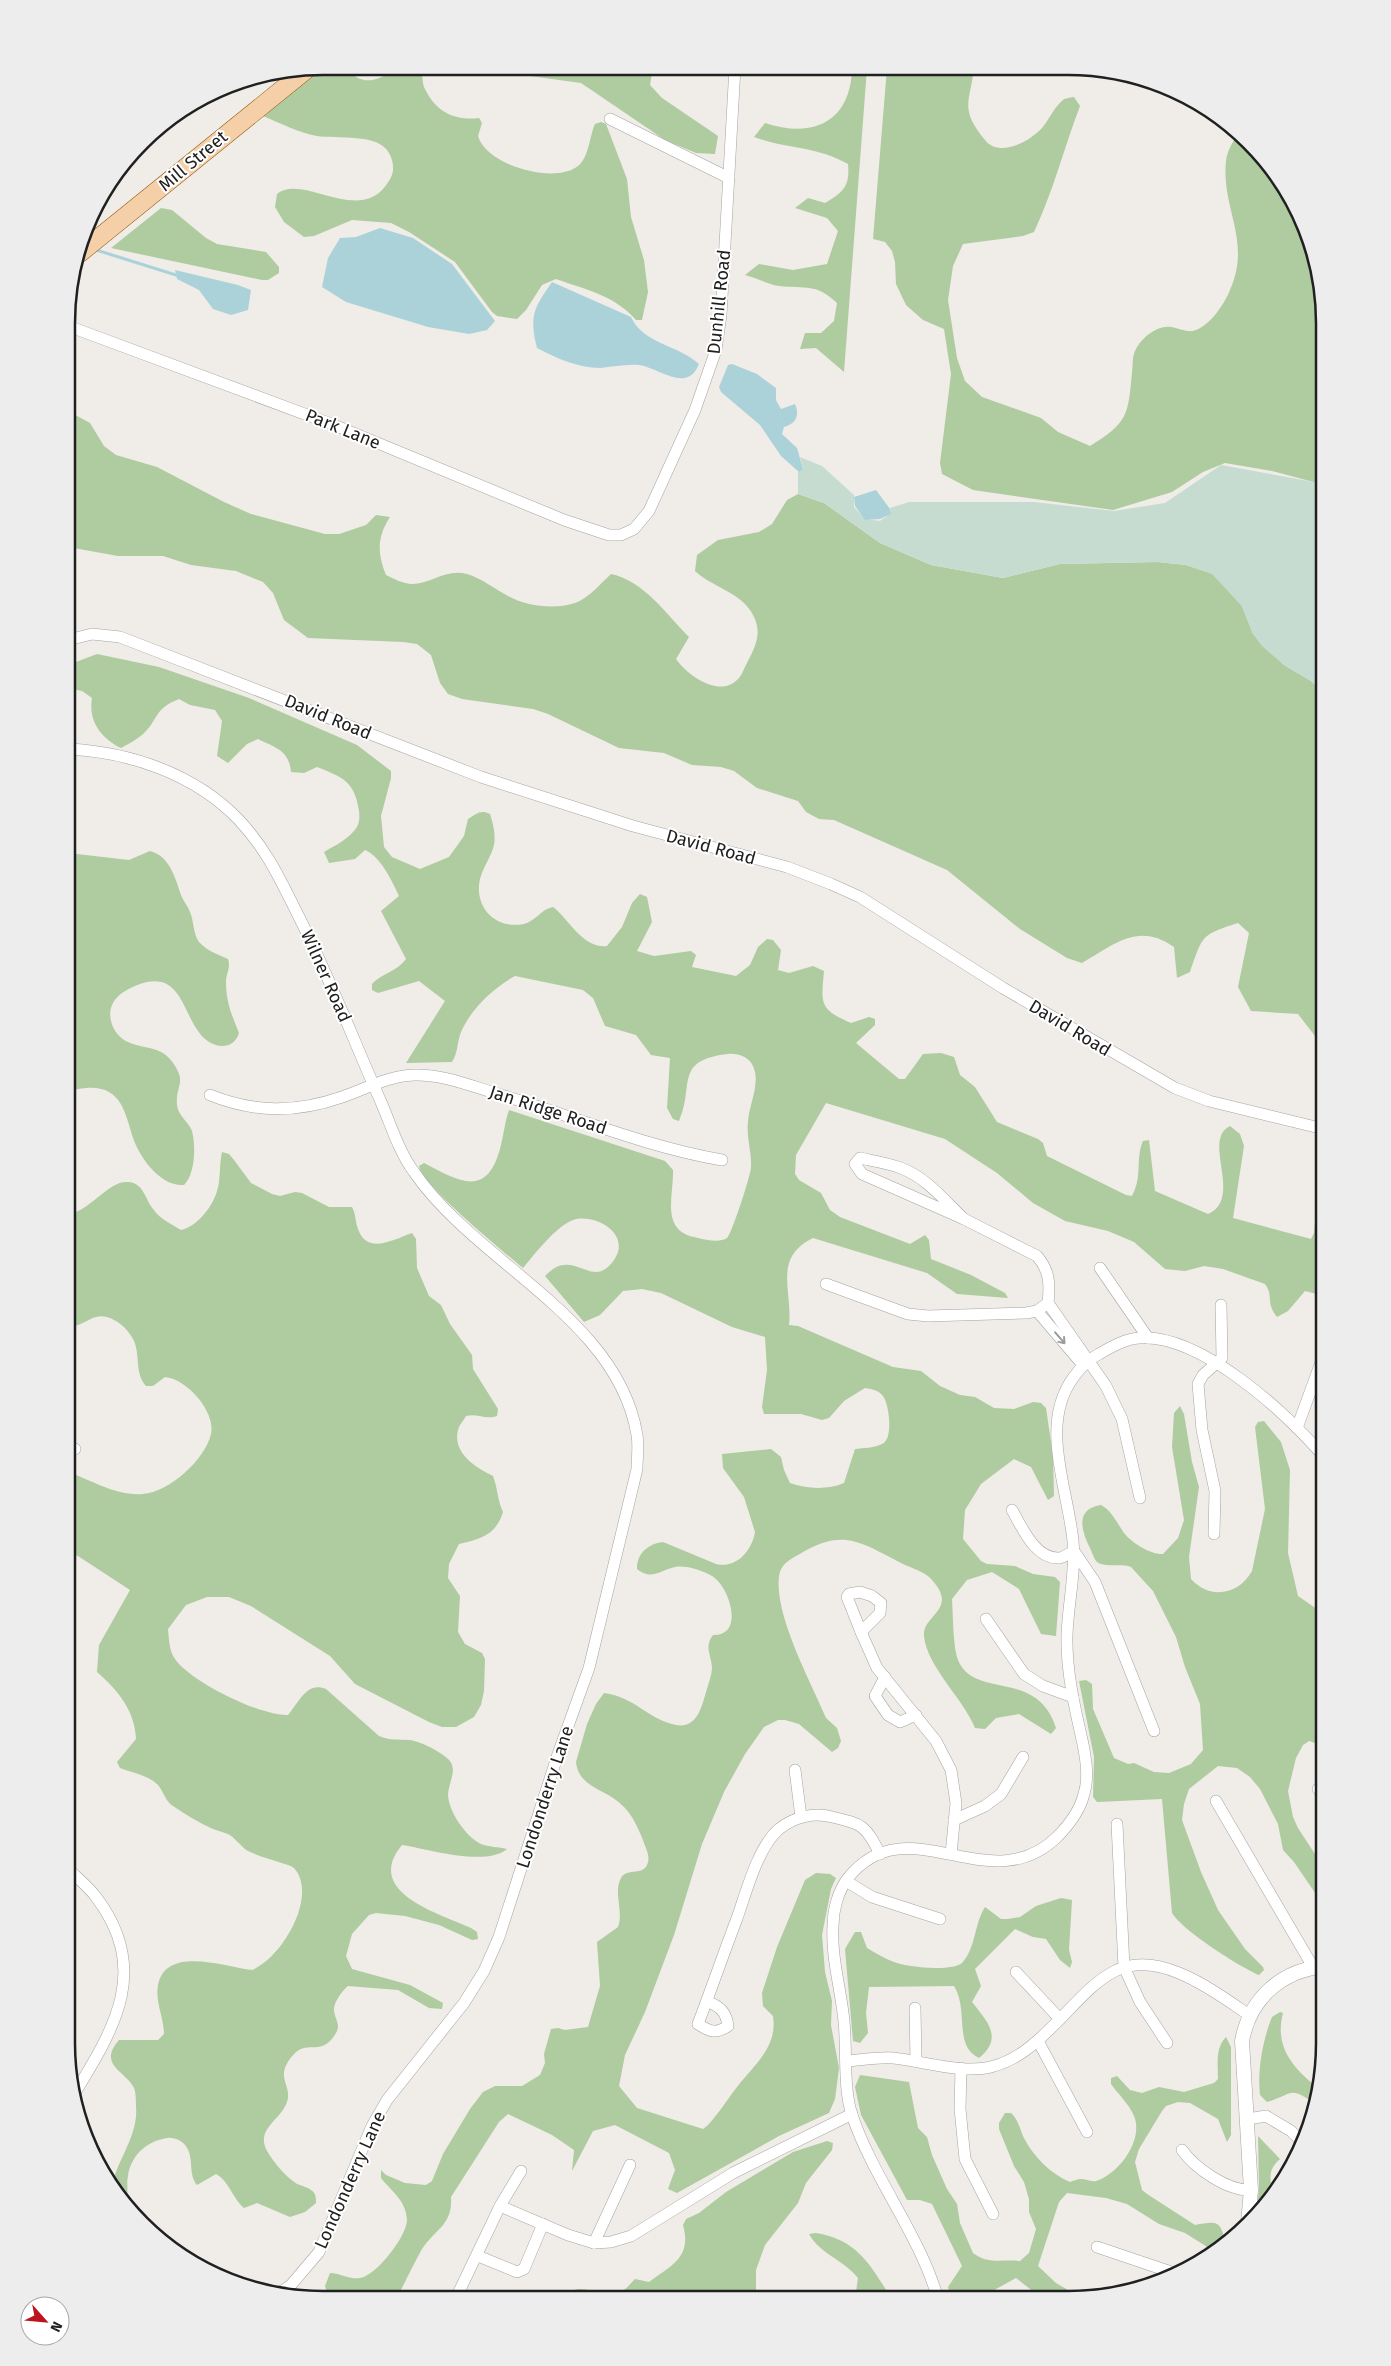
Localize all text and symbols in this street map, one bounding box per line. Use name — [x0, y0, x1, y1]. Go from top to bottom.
street label: Mill Street — [154, 126, 232, 196]
street label: Dunhill Road — [703, 249, 735, 355]
street label: Park Lane — [302, 404, 384, 454]
street label: David Road — [281, 690, 375, 744]
street label: David Road — [664, 824, 758, 870]
street label: Wilner Road — [296, 926, 356, 1026]
street label: David Road — [1025, 995, 1115, 1061]
street label: Jan Ridge Road — [486, 1081, 610, 1139]
one-way arrow — [1054, 1331, 1065, 1344]
street label: Londonderry Lane — [512, 1723, 578, 1871]
street label: Londonderry Lane — [310, 2108, 390, 2252]
north arrow — [20, 2296, 70, 2346]
text: N — [46, 2319, 66, 2335]

